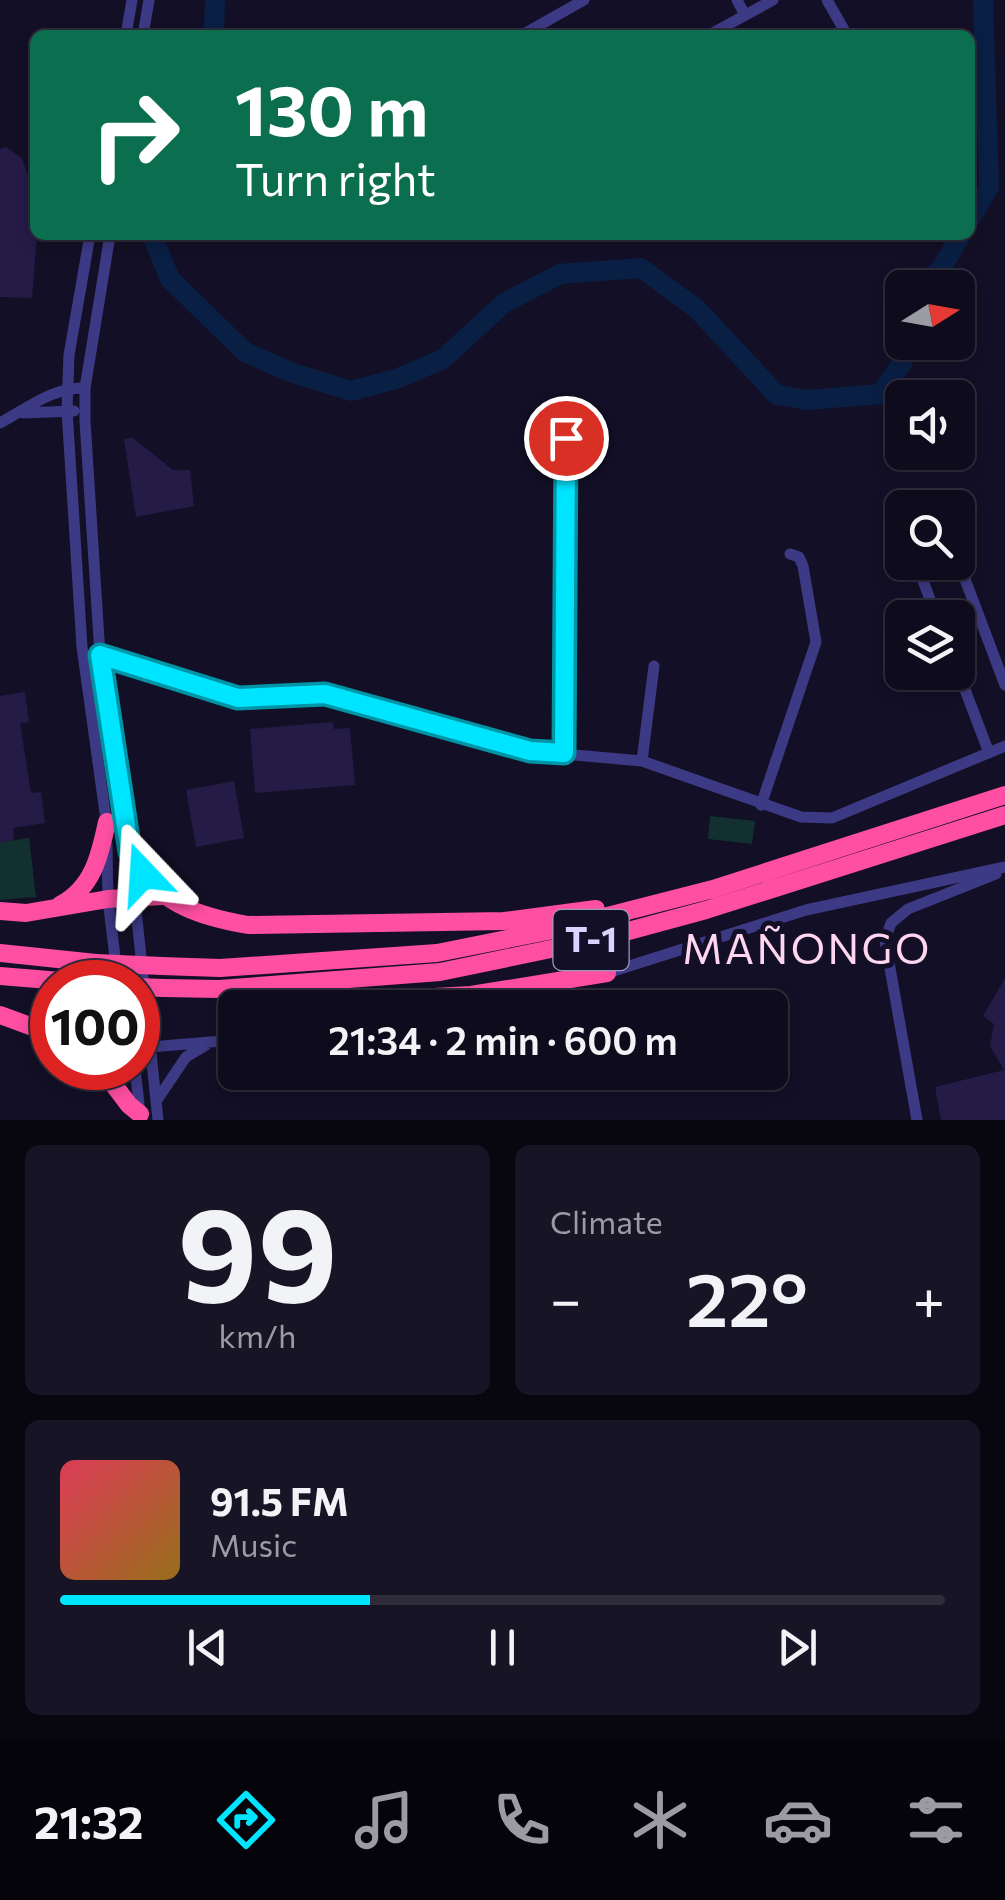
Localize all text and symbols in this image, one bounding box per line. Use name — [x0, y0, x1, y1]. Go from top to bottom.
text: 130 m — [235, 65, 428, 150]
icon: right — [70, 70, 200, 200]
text: Turn right — [235, 150, 436, 205]
north arrow — [885, 270, 975, 360]
map controls — [885, 270, 975, 690]
button: sound — [885, 380, 975, 470]
pin — [524, 396, 609, 481]
icon: arrive — [539, 411, 594, 466]
button: search — [885, 490, 975, 580]
button: layers — [885, 600, 975, 690]
position arrow — [91, 822, 195, 926]
road number: T-1 — [554, 910, 628, 970]
district label: MAÑONGO — [682, 921, 932, 973]
speed limit sign: 100 — [30, 960, 160, 1090]
text: 21:34 · 2 min · 600 m — [328, 1016, 678, 1063]
text: 99 — [177, 1170, 338, 1329]
text: Climate — [550, 1201, 663, 1241]
text: 22° — [686, 1251, 808, 1342]
text: − — [550, 1264, 581, 1331]
text: + — [913, 1264, 945, 1331]
text: km/h — [219, 1315, 296, 1355]
text: 91.5 FM — [210, 1477, 349, 1524]
text: Music — [210, 1524, 297, 1564]
icon: previous — [180, 1620, 235, 1675]
icon: pause — [475, 1620, 530, 1675]
icon: next — [770, 1620, 825, 1675]
icon: directions — [211, 1785, 281, 1855]
icon: music — [349, 1785, 419, 1855]
icon: phone — [487, 1785, 557, 1855]
icon: climate — [625, 1785, 695, 1855]
icon: car — [763, 1785, 833, 1855]
icon: filters — [901, 1785, 971, 1855]
text: 21:32 — [34, 1793, 143, 1848]

